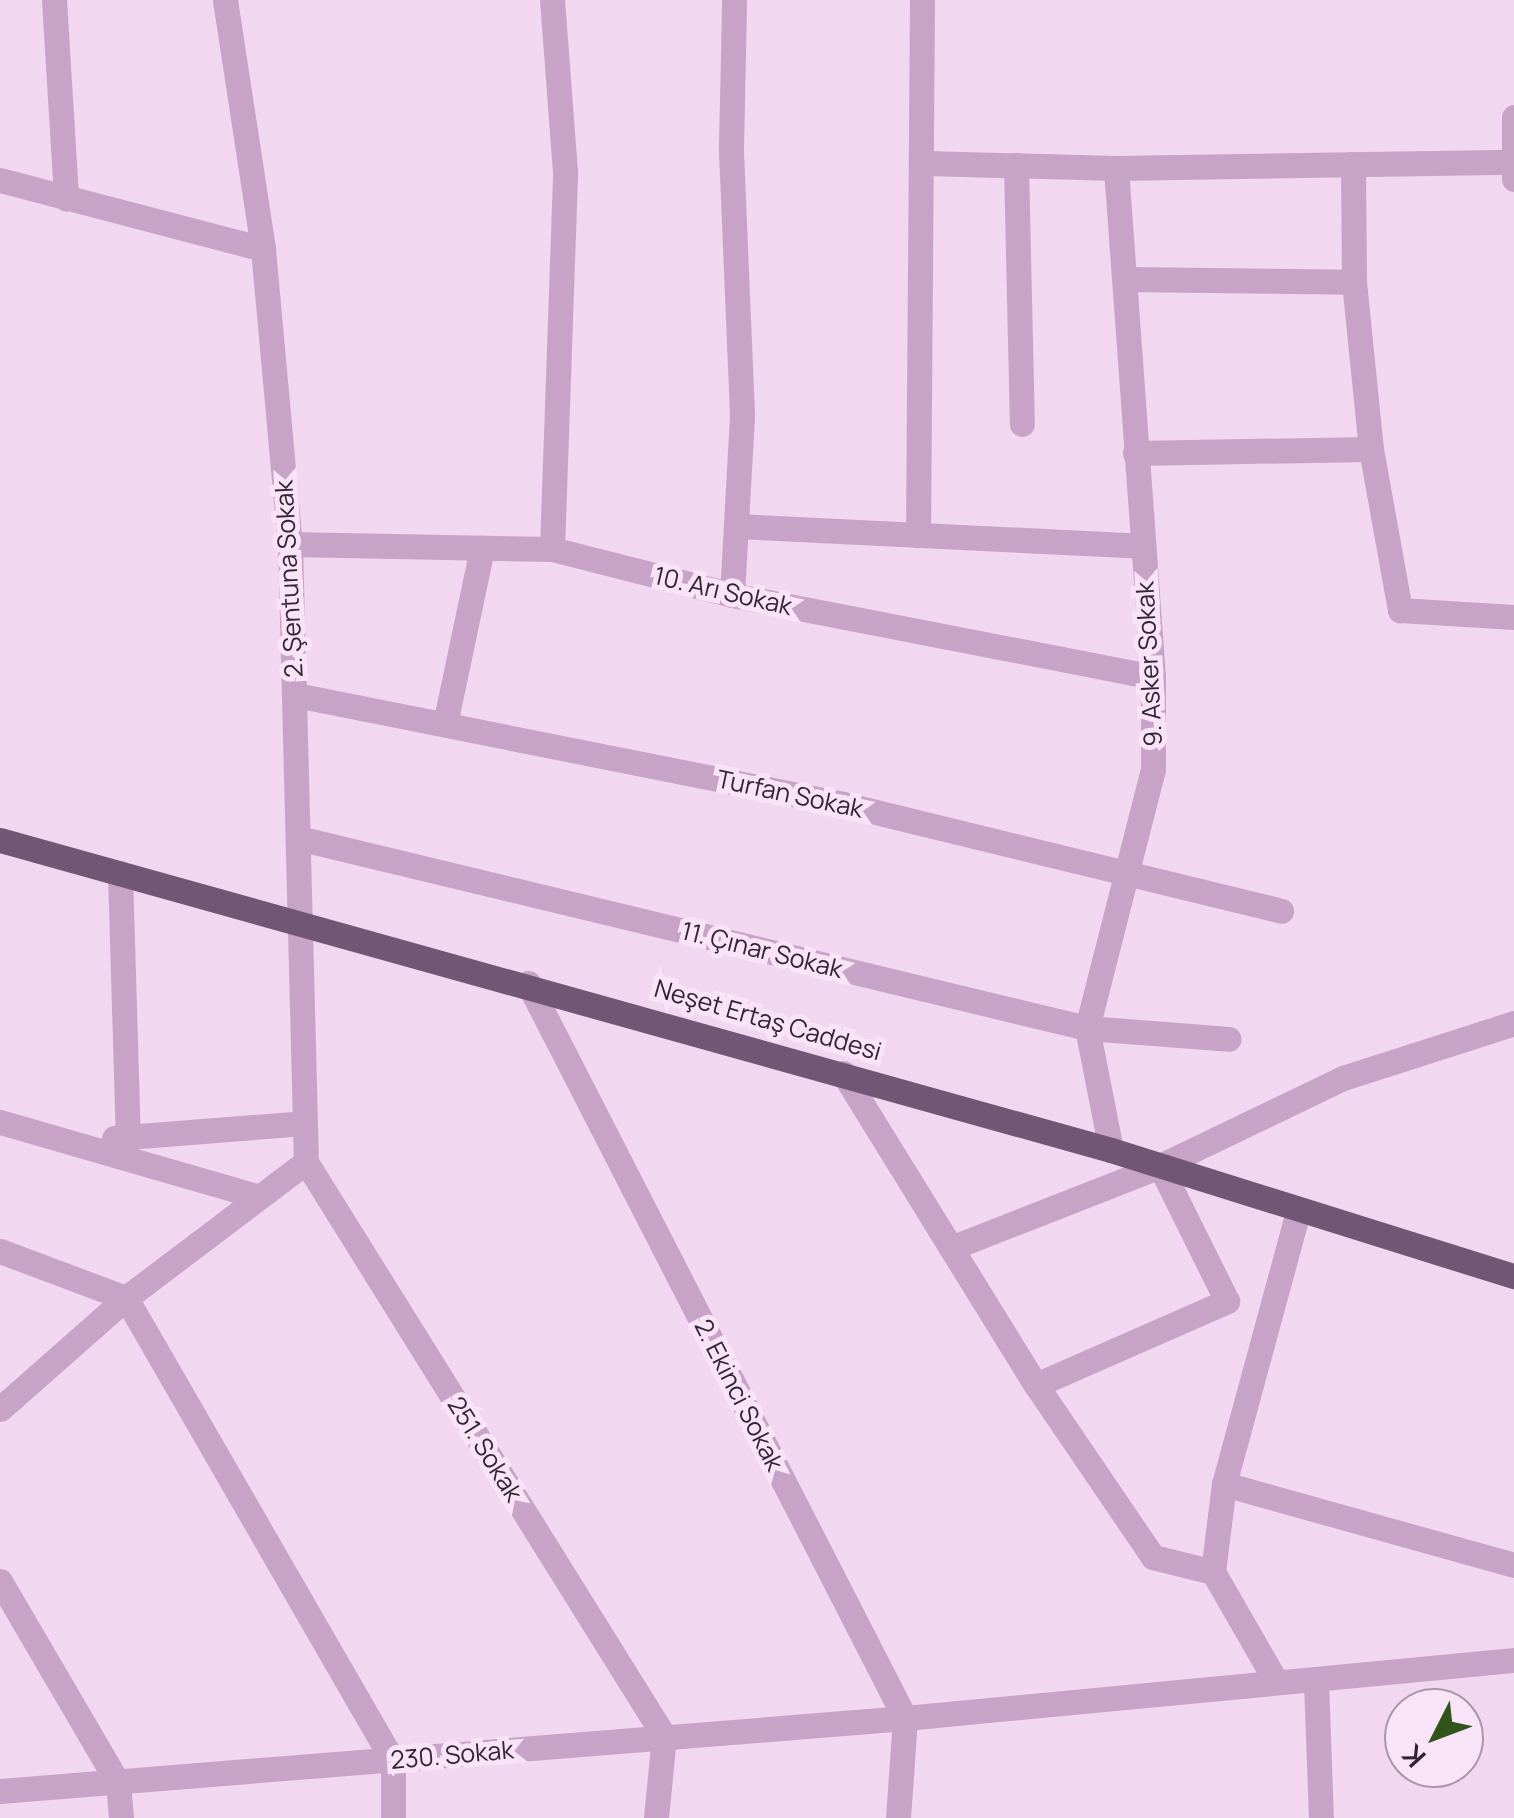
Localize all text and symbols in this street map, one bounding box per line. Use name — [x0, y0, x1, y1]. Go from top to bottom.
street label: 2. Şentuna Sokak — [269, 480, 309, 678]
street label: 10. Arı Sokak — [651, 561, 795, 621]
street label: 9. Asker Sokak — [1130, 581, 1168, 747]
street label: Turfan Sokak — [714, 764, 866, 824]
street label: 11. Çınar Sokak — [678, 915, 846, 985]
street label: Neşet Ertaş Caddesi — [651, 973, 885, 1067]
street label: 2. Ekinci Sokak — [688, 1314, 790, 1476]
street label: 251. Sokak — [441, 1391, 529, 1507]
north arrow — [1384, 1688, 1484, 1788]
street label: 230. Sokak — [389, 1735, 515, 1775]
text: K — [1393, 1737, 1433, 1776]

